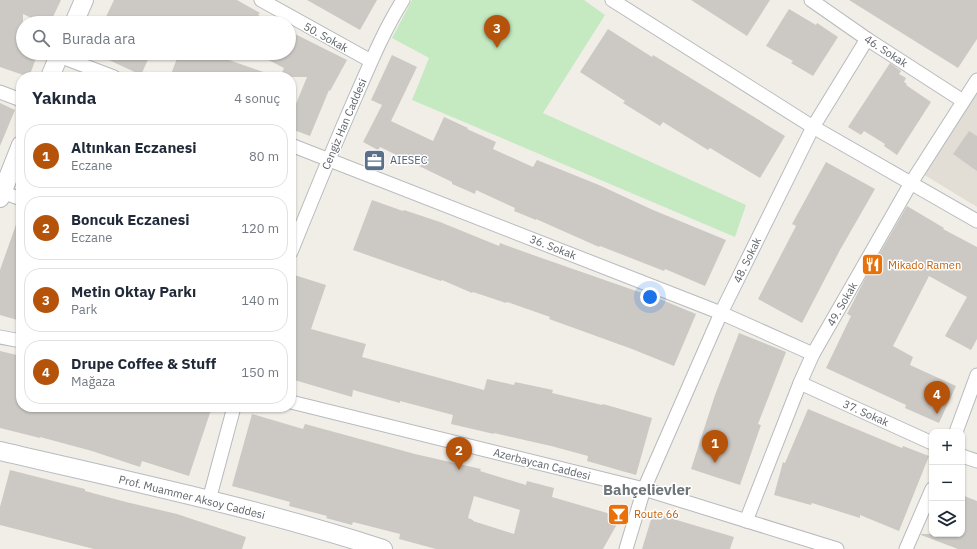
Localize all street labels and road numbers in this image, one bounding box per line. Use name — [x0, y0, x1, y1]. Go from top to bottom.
street label: 50. Sokak — [301, 19, 351, 55]
street label: 46. Sokak — [862, 32, 910, 70]
street label: Cengiz Han Caddesi — [319, 76, 369, 172]
street label: 36. Sokak — [528, 232, 578, 262]
street label: 48. Sokak — [730, 235, 764, 285]
street label: 49. Sokak — [824, 279, 860, 329]
street label: 37. Sokak — [841, 397, 891, 429]
street label: Azerbaycan Caddesi — [492, 445, 592, 483]
street label: Prof. Muammer Aksoy Caddesi — [117, 472, 267, 522]

